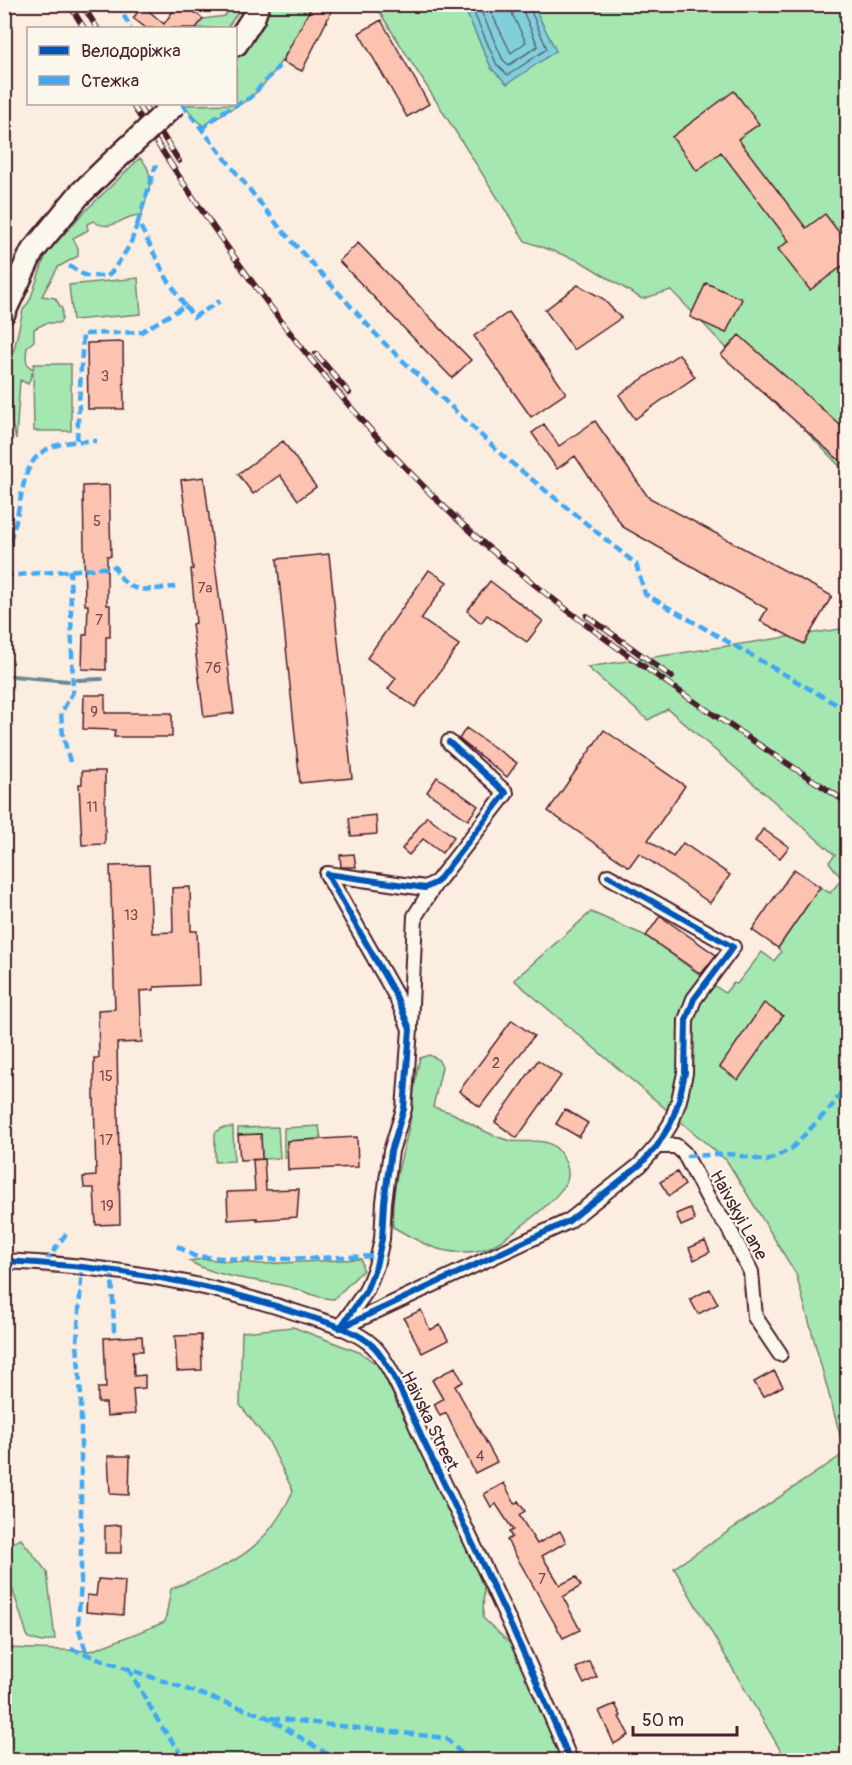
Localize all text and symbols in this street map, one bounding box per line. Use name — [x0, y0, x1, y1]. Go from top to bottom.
legend — [27, 27, 237, 105]
text: Велодоріжка — [81, 40, 181, 63]
text: Стежка — [81, 70, 139, 93]
house number: 3 — [101, 367, 109, 386]
house number: 5 — [93, 512, 101, 531]
house number: 7а — [198, 579, 212, 598]
house number: 7 — [95, 611, 103, 630]
house number: 7б — [205, 659, 222, 678]
house number: 9 — [90, 703, 98, 722]
house number: 11 — [86, 798, 98, 817]
house number: 13 — [124, 906, 138, 925]
house number: 2 — [492, 1054, 500, 1073]
house number: 15 — [99, 1067, 113, 1086]
house number: 17 — [99, 1131, 113, 1150]
street label: Haivskyi Lane — [705, 1166, 773, 1264]
house number: 19 — [100, 1197, 114, 1216]
street label: Haivska Street — [395, 1368, 464, 1476]
house number: 4 — [476, 1447, 485, 1466]
house number: 7 — [538, 1570, 546, 1589]
scale bar — [633, 1699, 736, 1737]
text: 50 m — [642, 1709, 684, 1732]

